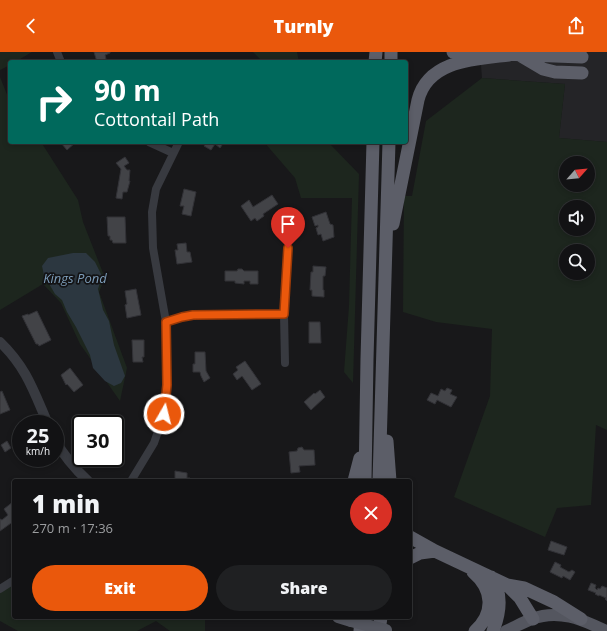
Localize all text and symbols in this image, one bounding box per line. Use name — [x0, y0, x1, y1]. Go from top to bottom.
text: Turnly — [274, 14, 334, 38]
icon: back — [20, 15, 42, 37]
icon: share — [565, 15, 587, 37]
text: 90 m — [94, 71, 161, 109]
icon: right — [28, 76, 80, 128]
text: Cottontail Path — [94, 107, 219, 131]
north arrow — [559, 156, 595, 192]
map controls — [559, 156, 595, 280]
button: sound — [559, 200, 595, 236]
pin — [271, 207, 305, 248]
icon: arrive — [277, 213, 299, 235]
button: search — [559, 244, 595, 280]
water label: Kings Pond — [43, 269, 107, 287]
position arrow — [143, 393, 185, 435]
speed limit sign: 30 — [72, 415, 124, 467]
text: 25 — [27, 422, 49, 449]
text: km/h — [26, 444, 50, 458]
text: 1 min — [32, 487, 100, 520]
button: close — [350, 492, 392, 534]
text: 270 m · 17:36 — [32, 519, 113, 537]
button: Exit — [32, 565, 208, 611]
button: Share — [216, 565, 392, 611]

